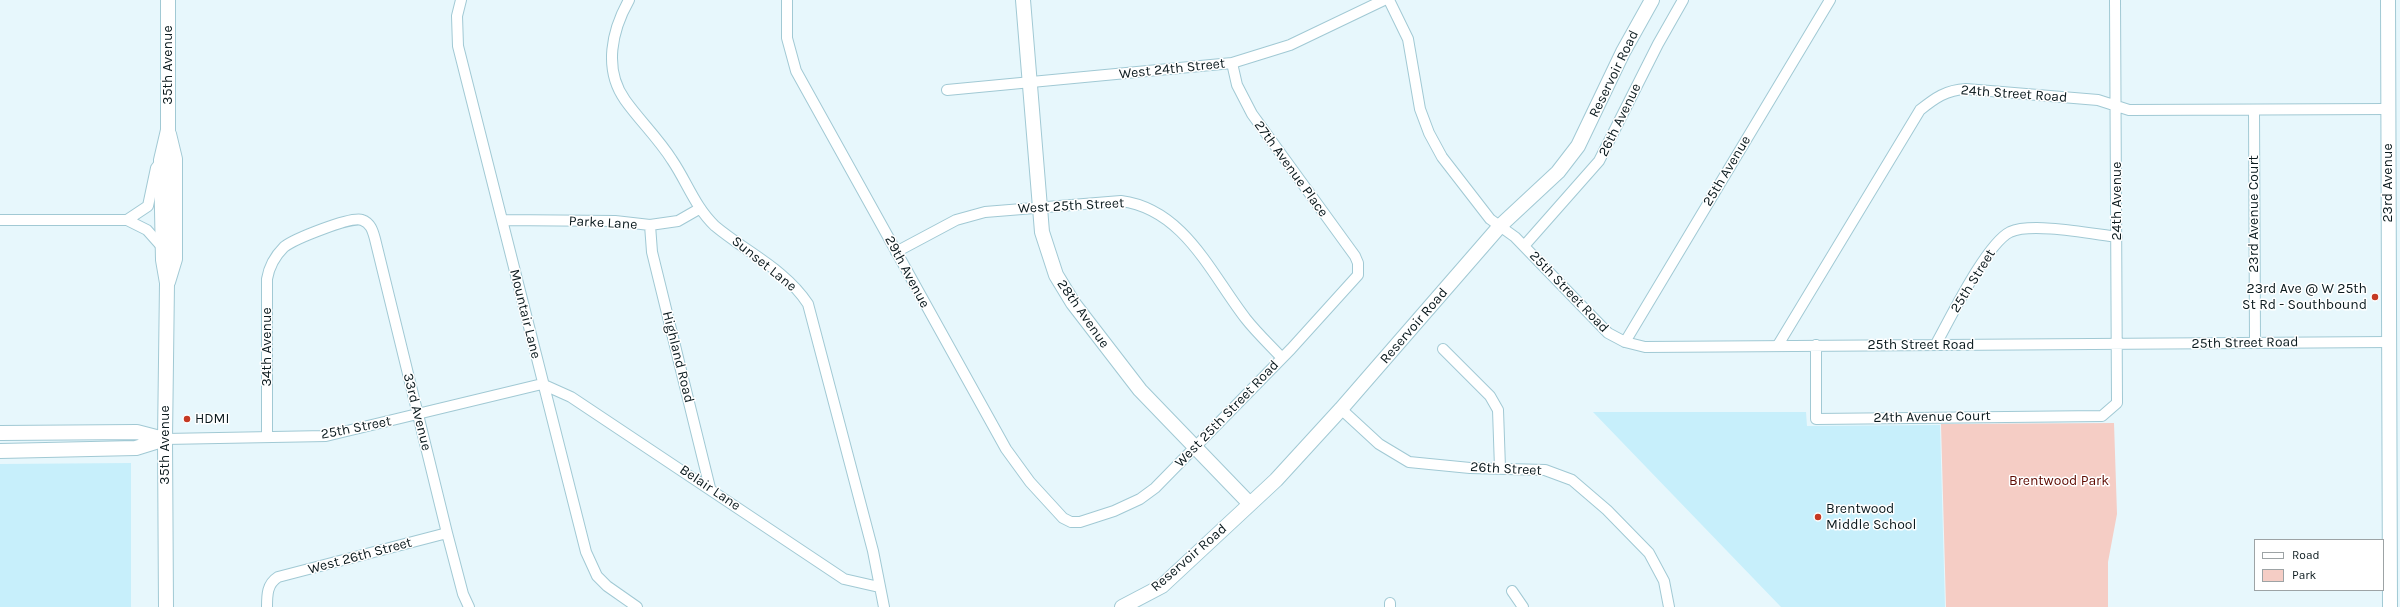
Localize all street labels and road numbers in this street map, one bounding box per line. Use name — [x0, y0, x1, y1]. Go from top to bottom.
street label: 35th Avenue — [160, 25, 176, 105]
street label: Reservoir Road — [1586, 28, 1642, 120]
street label: West 24th Street — [1118, 55, 1226, 83]
street label: 26th Avenue — [1595, 81, 1645, 159]
street label: 24th Street Road — [1960, 82, 2068, 106]
street label: 27th Avenue Place — [1250, 118, 1332, 220]
street label: 25th Avenue — [1699, 133, 1755, 209]
street label: 23rd Avenue — [2380, 143, 2396, 223]
street label: 23rd Avenue Court — [2246, 155, 2262, 273]
street label: 24th Avenue — [2109, 161, 2125, 241]
street label: West 25th Street — [1017, 195, 1125, 217]
street label: Parke Lane — [568, 213, 638, 233]
street label: Sunset Lane — [728, 233, 800, 295]
street label: 29th Avenue — [881, 233, 933, 311]
street label: 25th Street — [1947, 246, 1999, 316]
street label: 25th Street Road — [1526, 248, 1612, 336]
street label: Mountair Lane — [506, 267, 544, 361]
street label: 28th Avenue — [1053, 276, 1113, 352]
street label: Reservoir Road — [1377, 285, 1451, 367]
street label: 34th Avenue — [259, 307, 275, 387]
street label: Highland Road — [659, 309, 697, 405]
street label: 25th Street Road — [2191, 334, 2299, 352]
street label: 25th Street Road — [1867, 337, 1975, 353]
street label: West 25th Street Road — [1172, 357, 1282, 471]
street label: 33rd Avenue — [399, 372, 435, 452]
street label: 35th Avenue — [157, 405, 173, 485]
street label: 24th Avenue Court — [1873, 408, 1991, 426]
street label: 25th Street — [319, 413, 393, 443]
street label: 26th Street — [1470, 459, 1542, 479]
street label: Belair Lane — [676, 461, 744, 515]
street label: Reservoir Road — [1148, 521, 1230, 595]
street label: West 26th Street — [306, 534, 414, 578]

